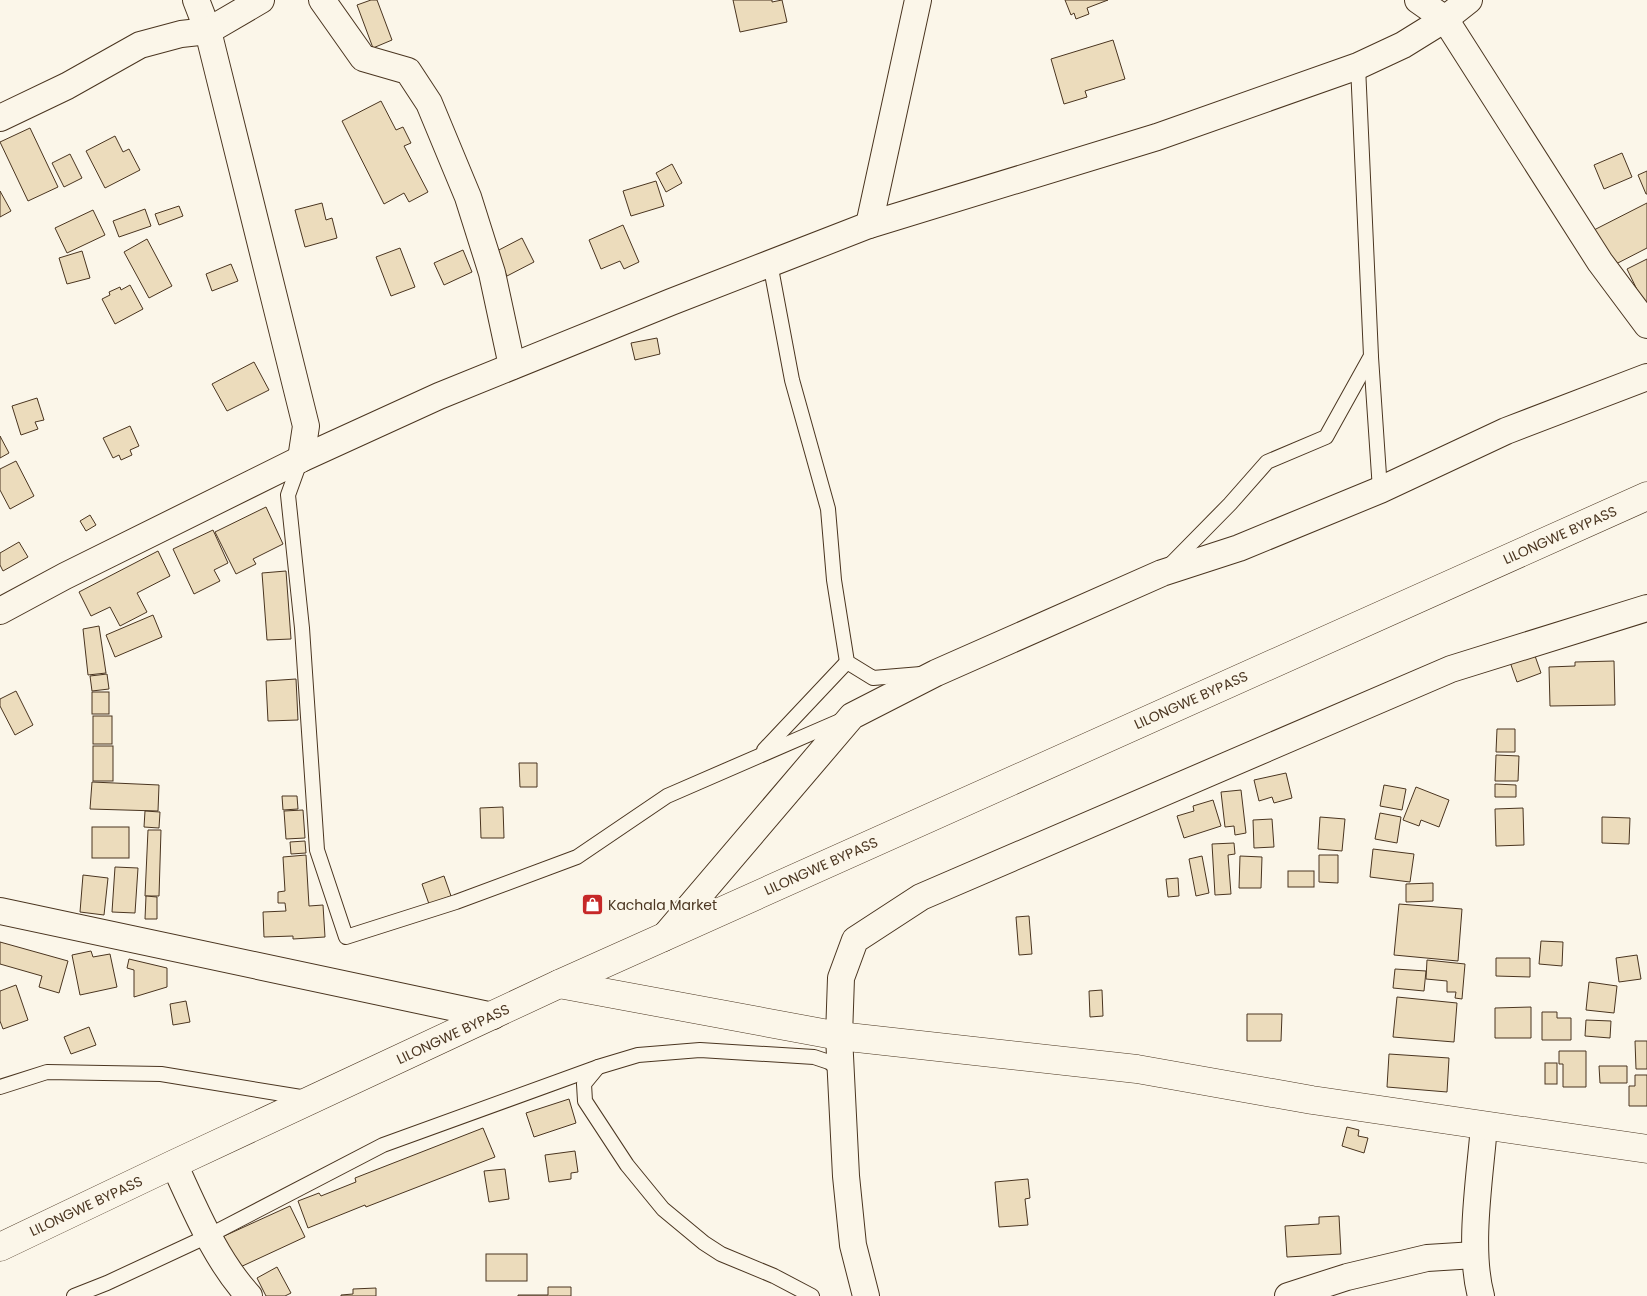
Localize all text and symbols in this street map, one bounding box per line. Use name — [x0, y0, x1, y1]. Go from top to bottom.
street label: LILONGWE BYPASS — [1500, 501, 1620, 569]
street label: LILONGWE BYPASS — [1131, 666, 1251, 734]
street label: LILONGWE BYPASS — [761, 832, 881, 900]
shop icon: Kachala Market — [580, 893, 604, 917]
place label: Kachala Market — [608, 895, 717, 915]
street label: LILONGWE BYPASS — [393, 999, 513, 1069]
street label: LILONGWE BYPASS — [26, 1171, 146, 1241]

